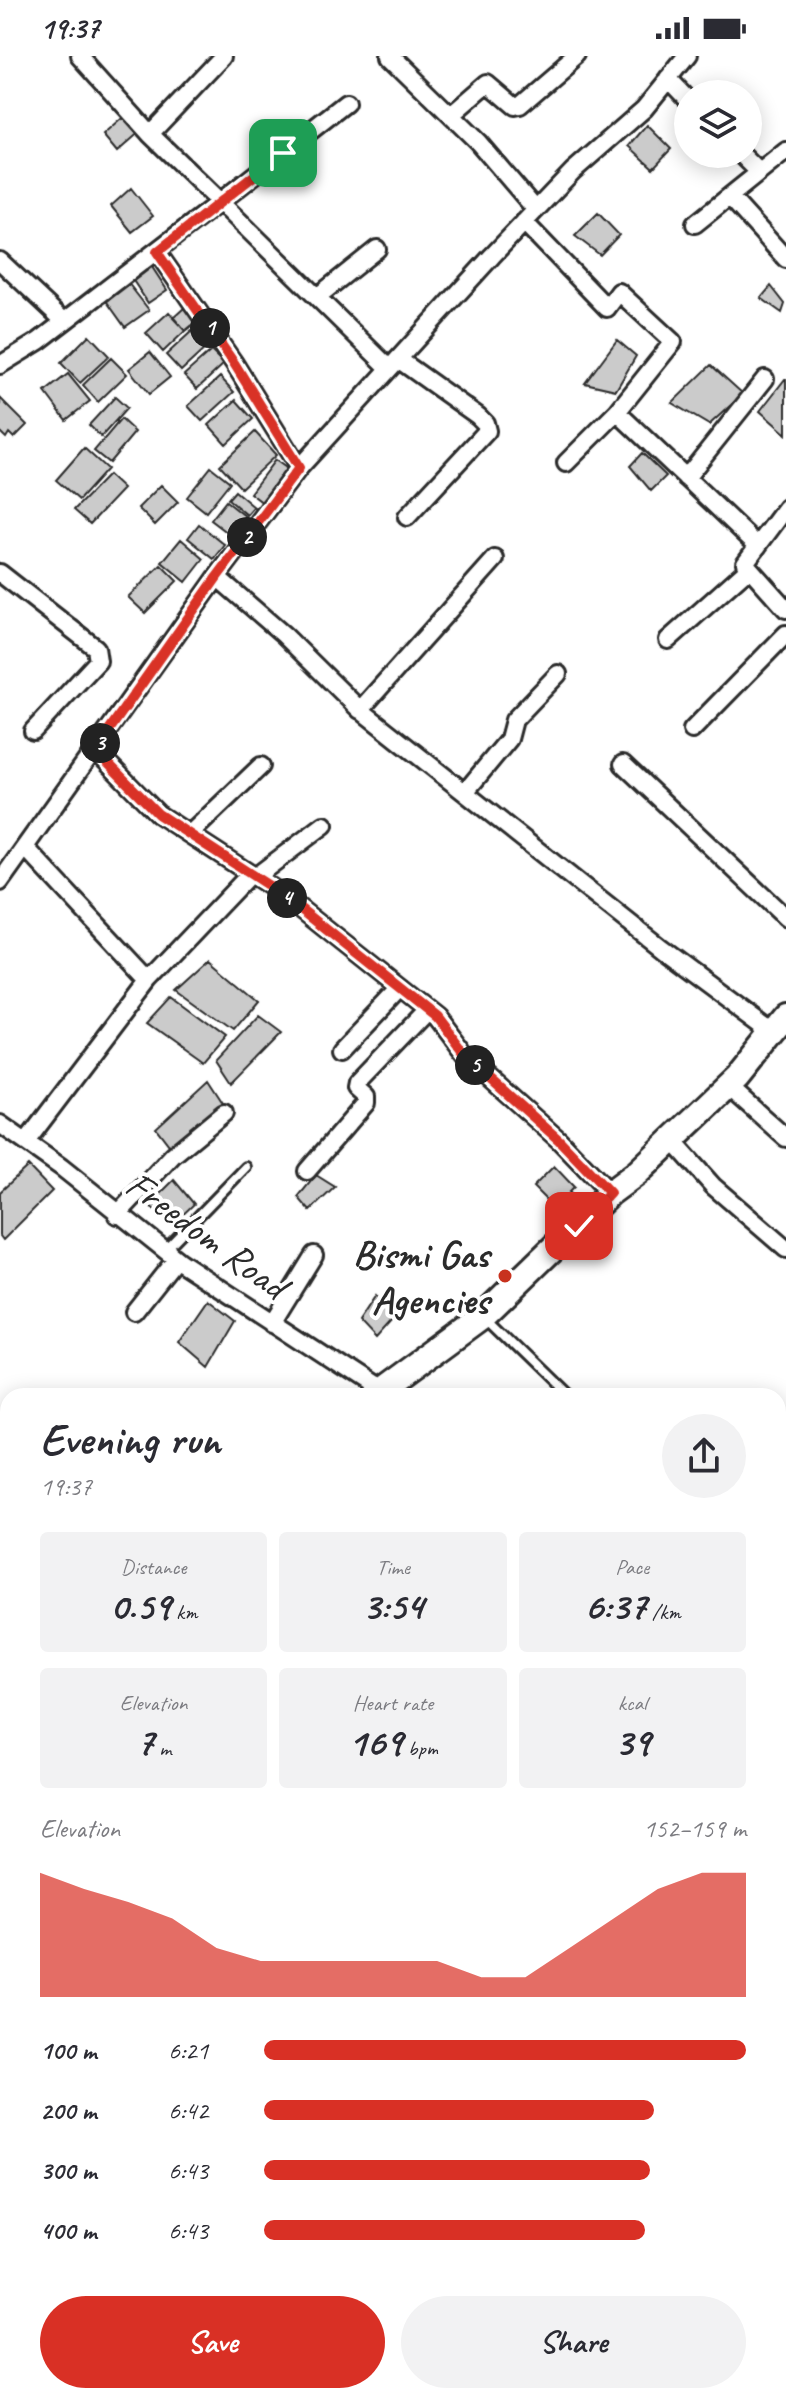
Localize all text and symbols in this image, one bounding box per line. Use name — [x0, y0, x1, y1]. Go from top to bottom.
text: 19:37 — [40, 9, 99, 47]
map controls — [674, 80, 762, 168]
button: layers — [674, 80, 762, 168]
pin — [249, 119, 317, 187]
icon: arrive — [261, 131, 305, 175]
pin: 1 — [190, 308, 230, 348]
text: 1 — [205, 314, 215, 342]
pin: 2 — [227, 517, 267, 557]
text: 2 — [242, 523, 252, 551]
pin: 3 — [80, 723, 120, 763]
text: 3 — [95, 729, 105, 757]
pin: 4 — [267, 878, 307, 918]
text: 4 — [282, 884, 292, 912]
pin: 5 — [455, 1045, 495, 1085]
text: 5 — [470, 1051, 480, 1079]
street label: Freedom Road — [116, 1160, 302, 1314]
pin — [545, 1192, 613, 1260]
icon: check — [557, 1204, 601, 1248]
place label: Bismi Gas Agencies — [353, 1229, 493, 1325]
marker: Bismi Gas Agencies — [496, 1267, 514, 1285]
text: Evening run — [40, 1412, 220, 1467]
button: share — [662, 1414, 746, 1498]
text: 19:37 — [40, 1470, 92, 1503]
text: Distance — [121, 1553, 186, 1581]
text: Time — [376, 1553, 410, 1581]
text: Pace — [615, 1553, 649, 1581]
text: 0.59 — [110, 1581, 171, 1631]
text: 3:54 — [362, 1581, 424, 1631]
text: 6:37 — [584, 1581, 647, 1631]
text: km — [171, 1598, 197, 1626]
text: /km — [647, 1598, 681, 1626]
text: Elevation — [120, 1689, 188, 1717]
text: Heart rate — [353, 1689, 433, 1717]
text: kcal — [618, 1689, 647, 1717]
text: 7 — [136, 1717, 154, 1767]
text: 169 — [348, 1717, 402, 1767]
text: 39 — [615, 1717, 650, 1767]
text: m — [154, 1734, 171, 1762]
text: bpm — [402, 1734, 438, 1762]
text: Elevation — [40, 1812, 120, 1845]
text: 152–159 m — [643, 1812, 746, 1845]
text: 100 m — [40, 2034, 96, 2067]
text: 6:21 — [168, 2034, 208, 2067]
text: 200 m — [40, 2094, 96, 2127]
text: 6:42 — [168, 2094, 208, 2127]
text: 300 m — [40, 2154, 96, 2187]
text: 6:43 — [168, 2154, 208, 2187]
text: 400 m — [40, 2214, 96, 2247]
text: 6:43 — [168, 2214, 208, 2247]
button: Save — [40, 2296, 385, 2388]
button: Share — [401, 2296, 746, 2388]

